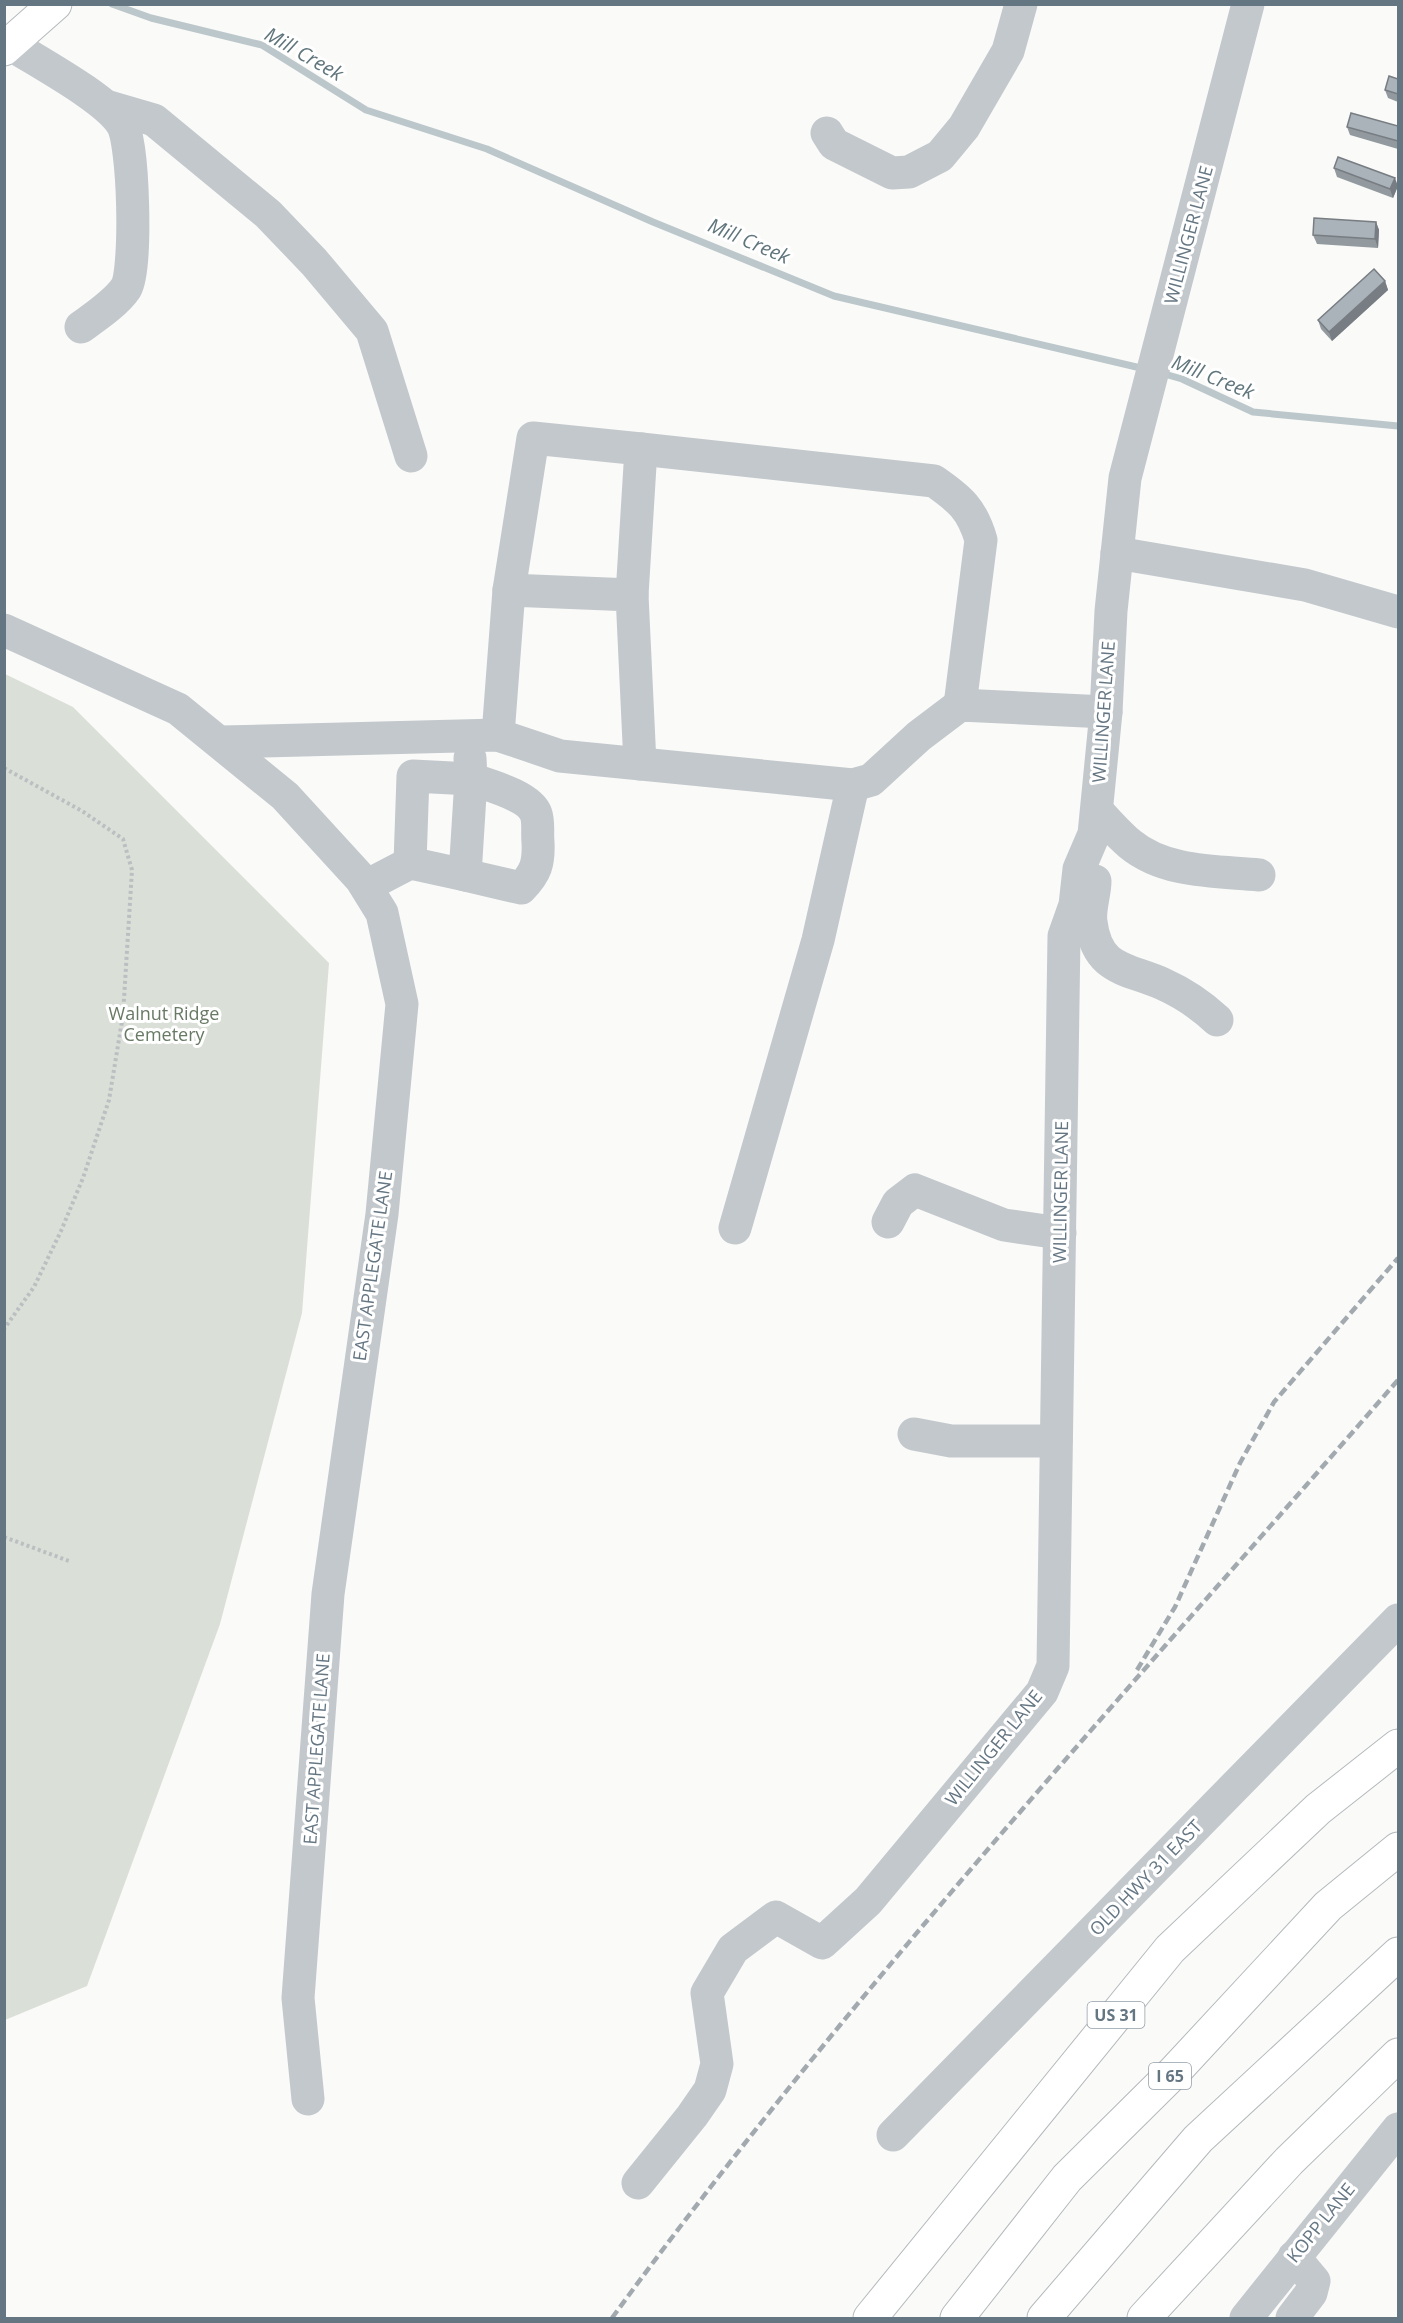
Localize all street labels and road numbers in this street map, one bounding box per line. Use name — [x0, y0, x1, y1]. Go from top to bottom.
street label: WILLINGER LANE — [1158, 163, 1218, 307]
street label: WILLINGER LANE — [1086, 640, 1120, 784]
street label: WILLINGER LANE — [1047, 1121, 1073, 1263]
street label: EAST APPLEGATE LANE — [347, 1169, 397, 1362]
street label: EAST APPLEGATE LANE — [297, 1652, 335, 1845]
street label: WILLINGER LANE — [939, 1685, 1047, 1810]
street label: OLD HWY 31 EAST — [1084, 1814, 1207, 1940]
road number: US 31 — [1088, 2002, 1144, 2028]
road number: I 65 — [1149, 2063, 1191, 2089]
street label: KOPP LANE — [1281, 2178, 1360, 2267]

